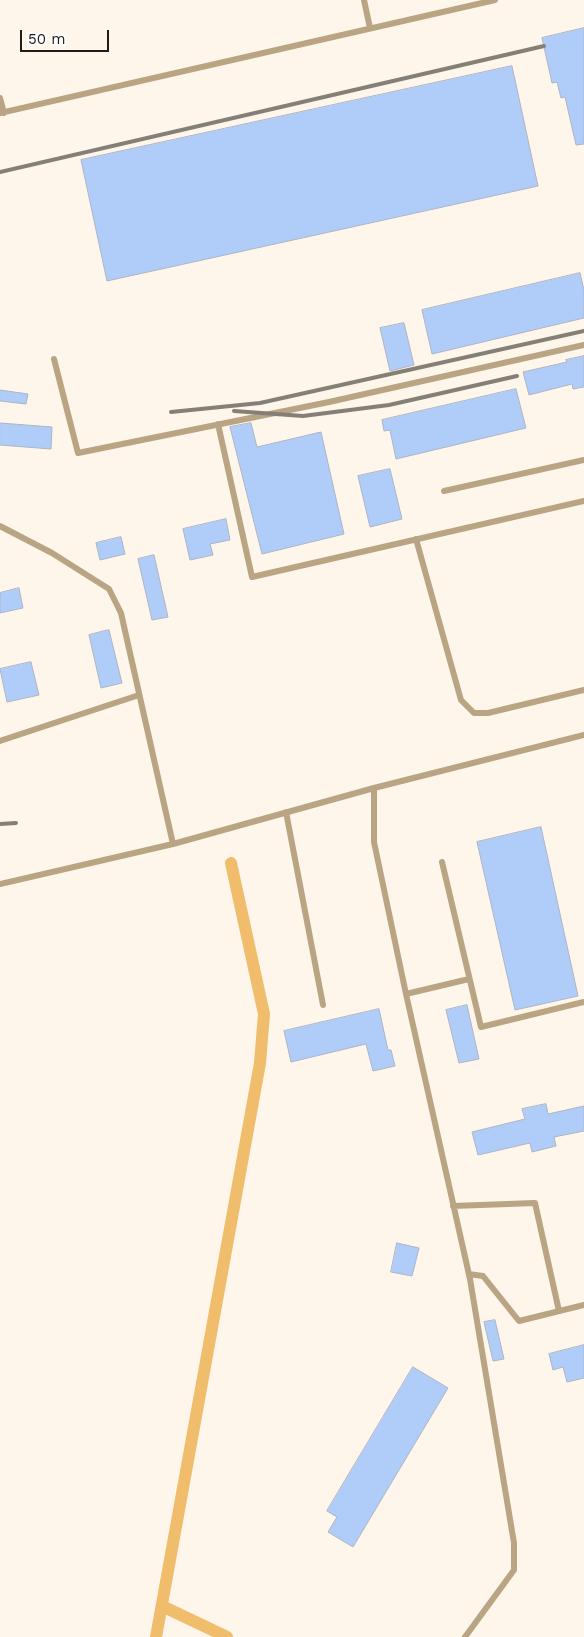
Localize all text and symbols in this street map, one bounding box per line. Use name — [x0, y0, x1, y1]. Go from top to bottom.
scale bar — [22, 20, 111, 52]
text: 50 m — [28, 30, 65, 48]

